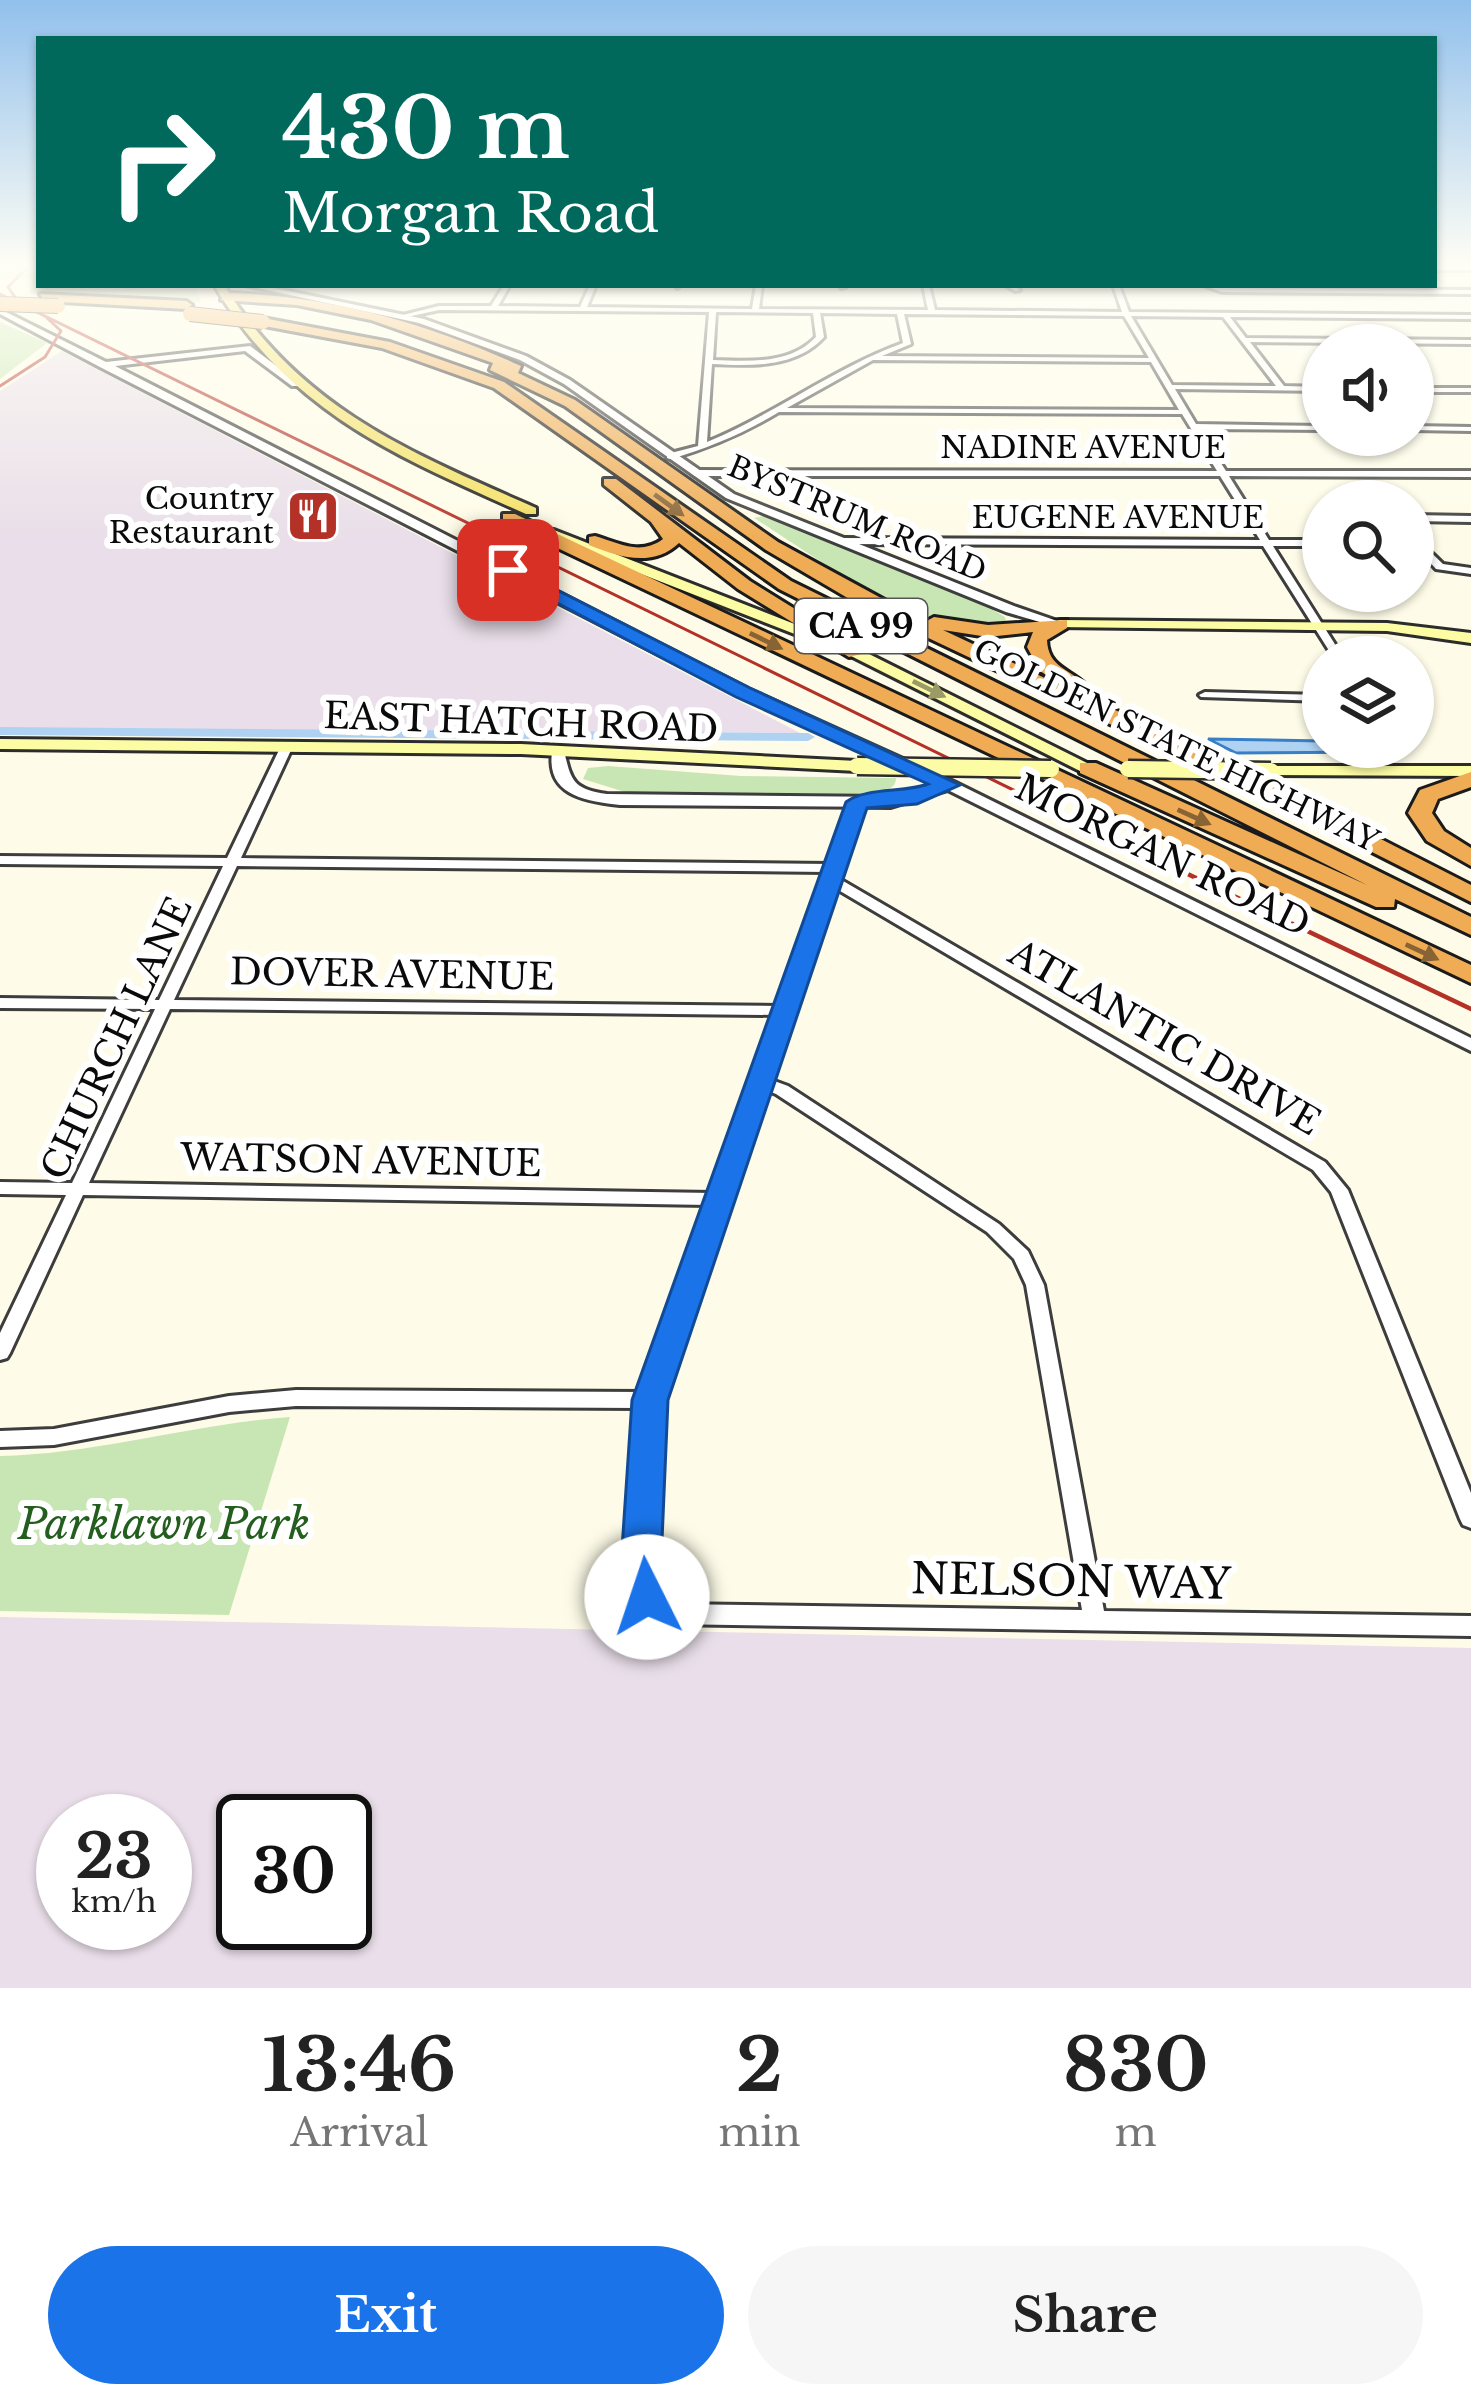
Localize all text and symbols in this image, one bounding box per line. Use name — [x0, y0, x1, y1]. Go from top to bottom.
text: 430 m — [282, 77, 570, 181]
icon: right — [84, 84, 240, 240]
text: Morgan Road — [282, 180, 659, 247]
map controls — [1302, 324, 1434, 768]
button: sound — [1302, 324, 1434, 456]
street label: NADINE AVENUE — [940, 429, 1226, 466]
street label: BYSTRUM ROAD — [722, 447, 992, 590]
place label: Country Restaurant — [109, 480, 275, 551]
button: search — [1302, 480, 1434, 612]
restaurant icon: Country Restaurant — [285, 488, 341, 544]
one-way arrow — [653, 492, 685, 516]
street label: EUGENE AVENUE — [972, 499, 1264, 536]
pin — [457, 519, 559, 621]
icon: arrive — [475, 537, 541, 603]
road number: CA 99 — [795, 599, 927, 653]
one-way arrow — [749, 631, 784, 651]
street label: GOLDEN STATE HIGHWAY — [968, 631, 1386, 860]
button: layers — [1302, 636, 1434, 768]
one-way arrow — [911, 678, 946, 698]
street label: EAST HATCH ROAD — [323, 693, 719, 752]
street label: MORGAN ROAD — [1008, 765, 1317, 946]
one-way arrow — [1177, 808, 1212, 828]
street label: CHURCH LANE — [31, 890, 202, 1186]
street label: ATLANTIC DRIVE — [1000, 929, 1329, 1145]
one-way arrow — [1405, 942, 1440, 962]
street label: DOVER AVENUE — [229, 949, 555, 1000]
street label: WATSON AVENUE — [179, 1135, 542, 1186]
park label: Parklawn Park — [17, 1498, 310, 1550]
position arrow — [584, 1534, 710, 1660]
street label: NELSON WAY — [911, 1552, 1232, 1610]
speed limit sign: 30 — [216, 1794, 372, 1950]
text: 23 — [75, 1820, 153, 1894]
text: km/h — [71, 1883, 157, 1920]
text: 13:46 — [262, 2021, 456, 2110]
text: 2 — [736, 2021, 783, 2110]
text: 830 — [1063, 2021, 1209, 2110]
text: Arrival — [290, 2108, 428, 2157]
text: min — [719, 2108, 801, 2157]
text: m — [1115, 2108, 1157, 2157]
button: Exit — [48, 2246, 724, 2384]
button: Share — [748, 2246, 1423, 2384]

